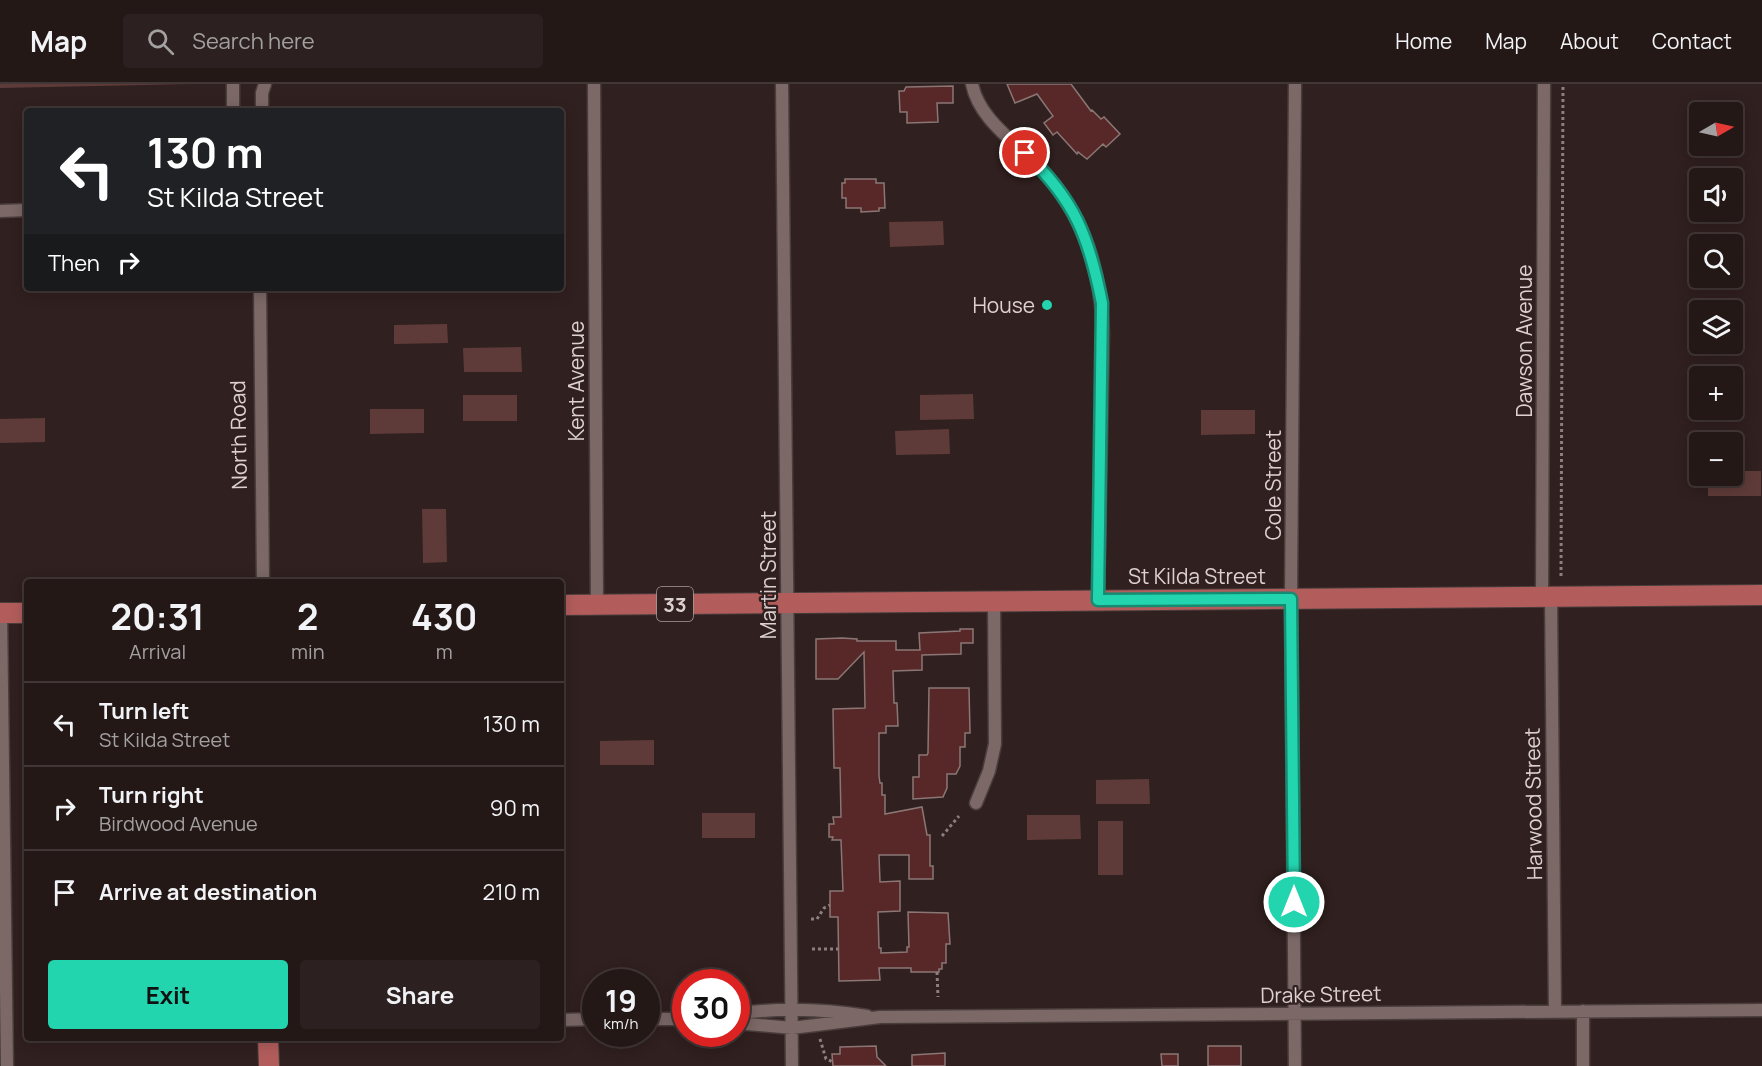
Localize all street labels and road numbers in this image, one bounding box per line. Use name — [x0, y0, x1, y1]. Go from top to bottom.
street label: Dawson Avenue — [1510, 264, 1538, 418]
street label: Kent Avenue — [562, 321, 590, 441]
street label: North Road — [223, 380, 253, 490]
street label: Cole Street — [1259, 430, 1287, 540]
street label: Martin Street — [754, 511, 782, 639]
street label: St Kilda Street — [1128, 562, 1266, 590]
road number: 33 — [657, 587, 693, 621]
street label: Harwood Street — [1518, 728, 1548, 880]
street label: Drake Street — [1260, 979, 1382, 1009]

